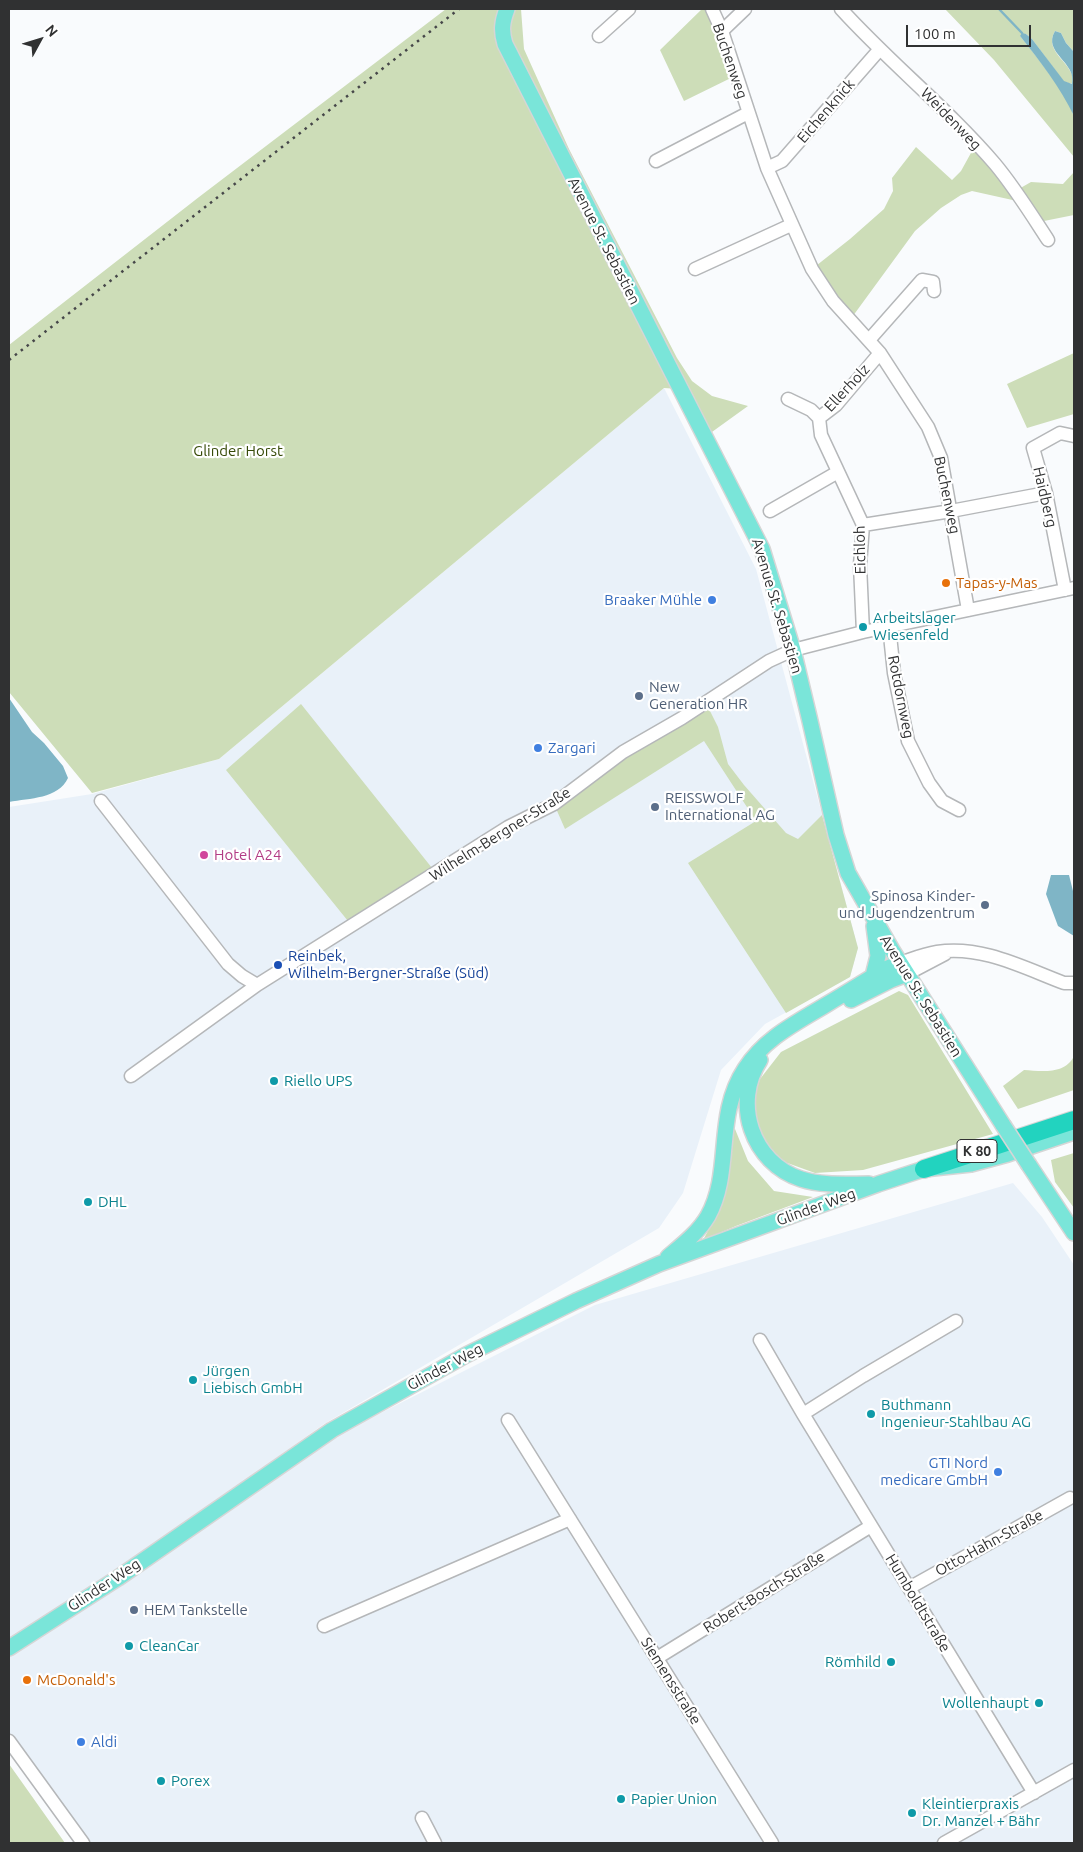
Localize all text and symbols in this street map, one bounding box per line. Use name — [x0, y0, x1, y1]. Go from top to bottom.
north arrow — [15, 15, 65, 65]
scale bar — [908, 15, 1033, 47]
text: N — [42, 21, 61, 40]
street label: Buchenweg — [709, 21, 751, 101]
text: 100 m — [914, 25, 956, 42]
street label: Eichenknick — [793, 75, 859, 147]
street label: Weidenweg — [917, 84, 985, 154]
street label: Avenue St. Sebastien — [564, 174, 644, 308]
street label: Ellerholz — [820, 360, 874, 416]
park label: Glinder Horst — [193, 442, 283, 460]
street label: Buchenweg — [930, 454, 964, 536]
street label: Haidberg — [1029, 465, 1061, 529]
street label: Eichloh — [851, 525, 869, 575]
street label: Avenue St. Sebastien — [748, 536, 806, 676]
place label: Tapas-y-Mas — [956, 574, 1038, 592]
marker: Tapas-y-Mas — [940, 577, 952, 589]
place label: Braaker Mühle — [604, 591, 702, 609]
marker: Braaker Mühle — [706, 594, 718, 606]
place label: Arbeitslager Wiesenfeld — [873, 609, 956, 644]
marker: Arbeitslager Wiesenfeld — [857, 621, 869, 633]
street label: Rotdornweg — [884, 654, 918, 740]
place label: New Generation HR — [649, 678, 748, 713]
marker: New Generation HR — [633, 690, 645, 702]
place label: Zargari — [548, 739, 596, 757]
marker: Zargari — [532, 742, 544, 754]
street label: Wilhelm-Bergner-Straße — [426, 783, 574, 885]
place label: REISSWOLF International AG — [665, 789, 775, 824]
marker: REISSWOLF International AG — [649, 801, 661, 813]
place label: Hotel A24 — [214, 846, 281, 864]
marker: Hotel A24 — [198, 849, 210, 861]
place label: Spinosa Kinder- und Jugendzentrum — [839, 887, 975, 922]
marker: Spinosa Kinder- und Jugendzentrum — [979, 899, 991, 911]
street label: Avenue St. Sebastien — [876, 932, 966, 1060]
place label: Reinbek, Wilhelm-Bergner-Straße (Süd) — [288, 947, 489, 982]
marker: Reinbek, Wilhelm-Bergner-Straße (Süd) — [272, 959, 284, 971]
place label: Riello UPS — [284, 1072, 352, 1090]
marker: Riello UPS — [268, 1075, 280, 1087]
road number: K 80 — [957, 1140, 997, 1162]
street label: Glinder Weg — [774, 1184, 858, 1230]
place label: DHL — [98, 1193, 127, 1211]
marker: DHL — [82, 1196, 94, 1208]
street label: Glinder Weg — [404, 1340, 486, 1394]
place label: Jürgen Liebisch GmbH — [203, 1362, 303, 1397]
marker: Jürgen Liebisch GmbH — [187, 1374, 199, 1386]
place label: Buthmann Ingenieur-Stahlbau AG — [881, 1396, 1031, 1431]
marker: Buthmann Ingenieur-Stahlbau AG — [865, 1408, 877, 1420]
place label: GTI Nord medicare GmbH — [880, 1454, 988, 1489]
marker: GTI Nord medicare GmbH — [992, 1466, 1004, 1478]
street label: Otto-Hahn-Straße — [932, 1506, 1046, 1580]
street label: Robert-Bosch-Straße — [700, 1547, 828, 1637]
street label: Humboldtstraße — [882, 1551, 954, 1655]
street label: Glinder Weg — [64, 1555, 144, 1615]
place label: HEM Tankstelle — [144, 1601, 248, 1619]
marker: HEM Tankstelle — [128, 1604, 140, 1616]
street label: Siemensstraße — [637, 1634, 705, 1728]
place label: CleanCar — [139, 1637, 199, 1655]
marker: CleanCar — [123, 1640, 135, 1652]
place label: Römhild — [825, 1653, 881, 1671]
marker: Römhild — [885, 1656, 897, 1668]
place label: McDonald's — [37, 1671, 115, 1689]
marker: McDonald's — [21, 1674, 33, 1686]
place label: Wollenhaupt — [942, 1694, 1029, 1712]
marker: Wollenhaupt — [1033, 1697, 1045, 1709]
place label: Aldi — [91, 1733, 117, 1751]
marker: Aldi — [75, 1736, 87, 1748]
place label: Porex — [171, 1772, 210, 1790]
marker: Porex — [155, 1775, 167, 1787]
place label: Papier Union — [631, 1790, 717, 1808]
marker: Papier Union — [615, 1793, 627, 1805]
place label: Kleintierpraxis Dr. Manzel + Bähr — [922, 1795, 1040, 1830]
marker: Kleintierpraxis Dr. Manzel + Bähr — [906, 1807, 918, 1819]

